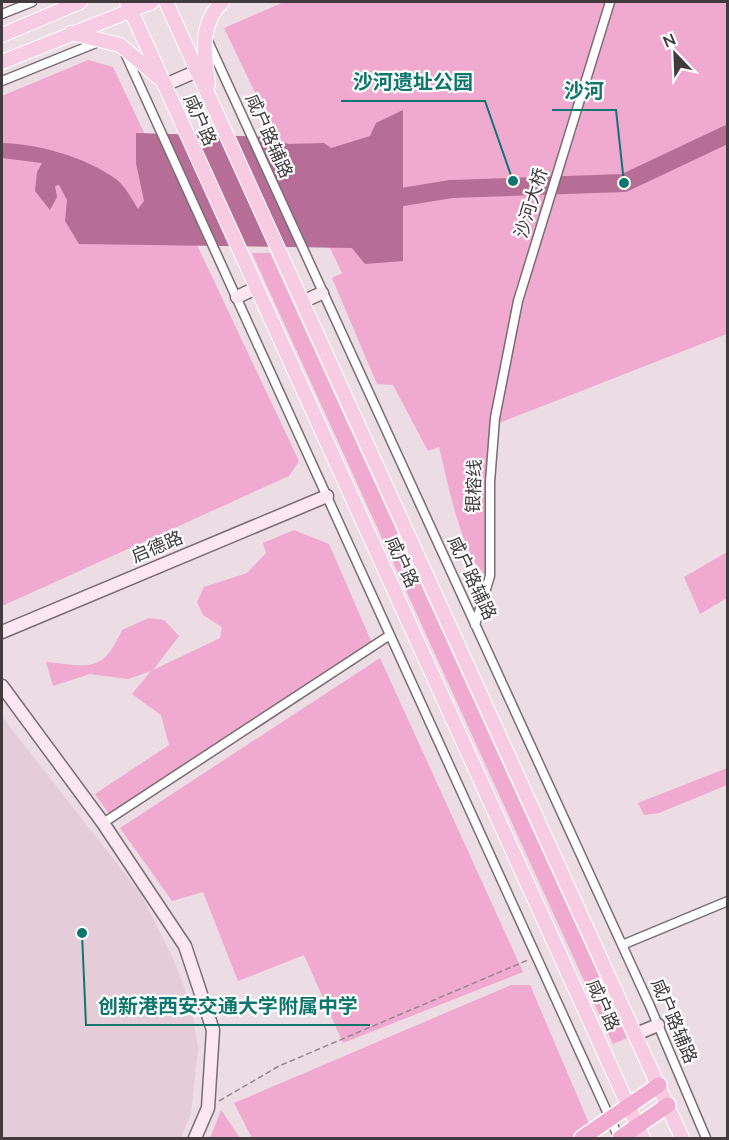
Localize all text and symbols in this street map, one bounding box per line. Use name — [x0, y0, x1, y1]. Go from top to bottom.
north arrow — [645, 24, 705, 84]
text: N — [660, 29, 679, 54]
callout: 沙河遗址公园 — [341, 63, 485, 101]
text: 沙河遗址公园 — [353, 69, 473, 96]
callout: 沙河 — [552, 72, 616, 110]
text: 沙河 — [564, 78, 604, 105]
street label: 咸户路 — [178, 90, 222, 150]
street label: 咸户路辅路 — [240, 90, 298, 182]
street label: 沙河大桥 — [509, 165, 553, 241]
street label: 银榕线 — [461, 459, 487, 513]
street label: 启德路 — [127, 525, 187, 569]
street label: 咸户路 — [380, 532, 424, 592]
street label: 咸户路辅路 — [442, 532, 502, 624]
street label: 咸户路 — [581, 975, 625, 1035]
street label: 咸户路辅路 — [645, 975, 703, 1067]
callout: 创新港西安交通大学附属中学 — [86, 987, 370, 1025]
text: 创新港西安交通大学附属中学 — [98, 993, 358, 1020]

